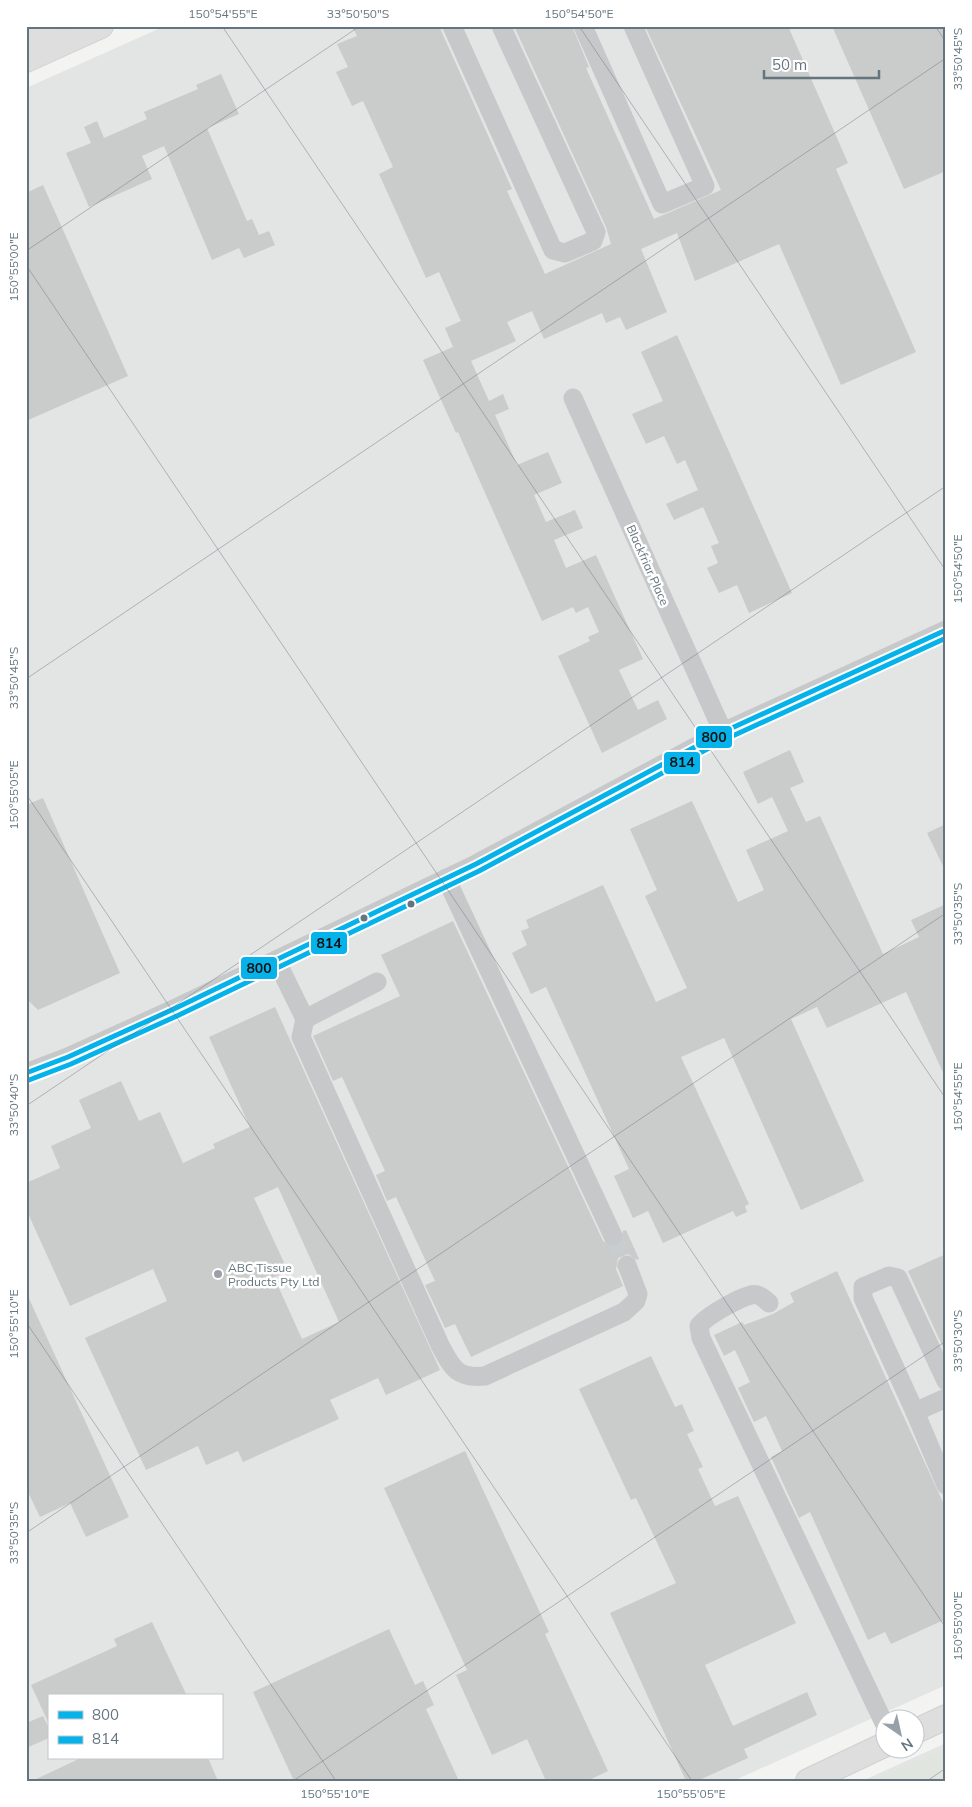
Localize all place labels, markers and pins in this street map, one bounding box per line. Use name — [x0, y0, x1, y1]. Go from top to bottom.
unlabelled marker — [406, 899, 416, 909]
unlabelled marker — [359, 913, 369, 923]
place label: ABC Tissue Products Pty Ltd — [228, 1260, 320, 1289]
marker: ABC Tissue Products Pty Ltd — [212, 1268, 224, 1280]

